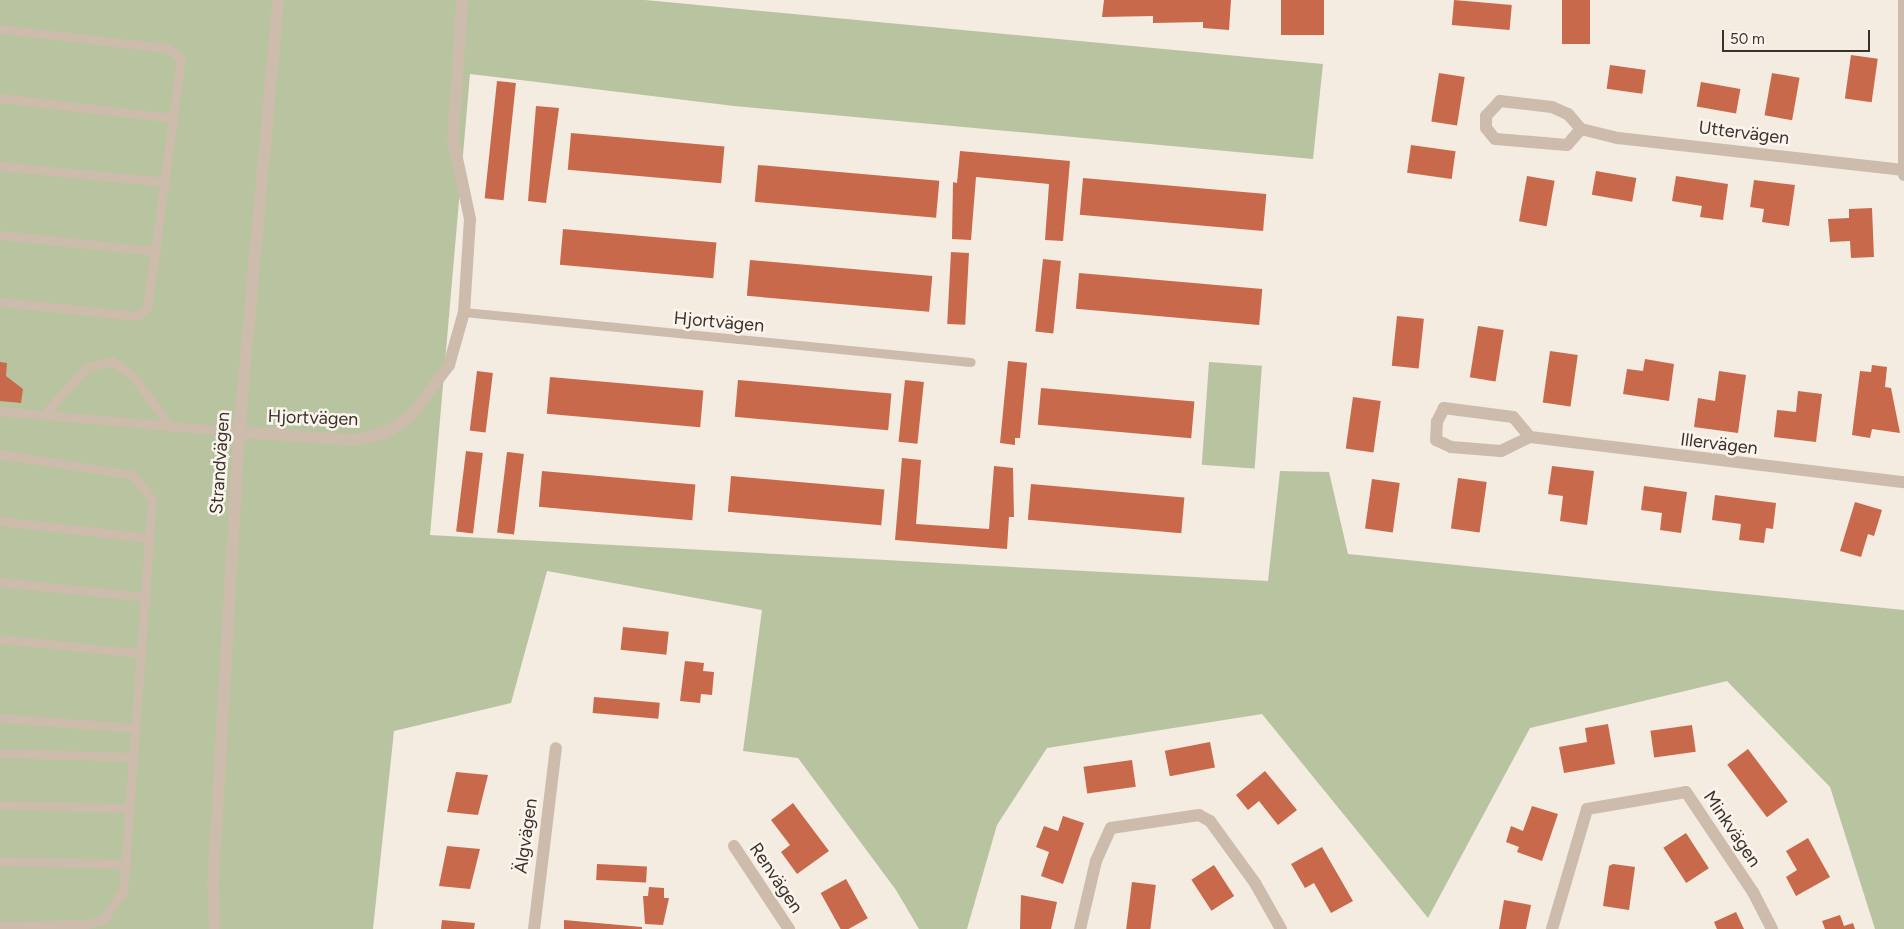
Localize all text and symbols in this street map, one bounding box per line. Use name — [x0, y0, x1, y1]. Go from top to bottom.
scale bar — [1724, 20, 1872, 52]
text: 50 m — [1730, 30, 1765, 48]
street label: Uttervägen — [1697, 117, 1791, 149]
street label: Hjortvägen — [673, 307, 765, 337]
street label: Hjortvägen — [267, 406, 359, 430]
street label: Strandvägen — [206, 411, 234, 515]
street label: Illervägen — [1679, 429, 1759, 459]
street label: Minkvägen — [1699, 787, 1765, 871]
street label: Älgvägen — [510, 797, 542, 875]
street label: Renvägen — [745, 839, 807, 917]

